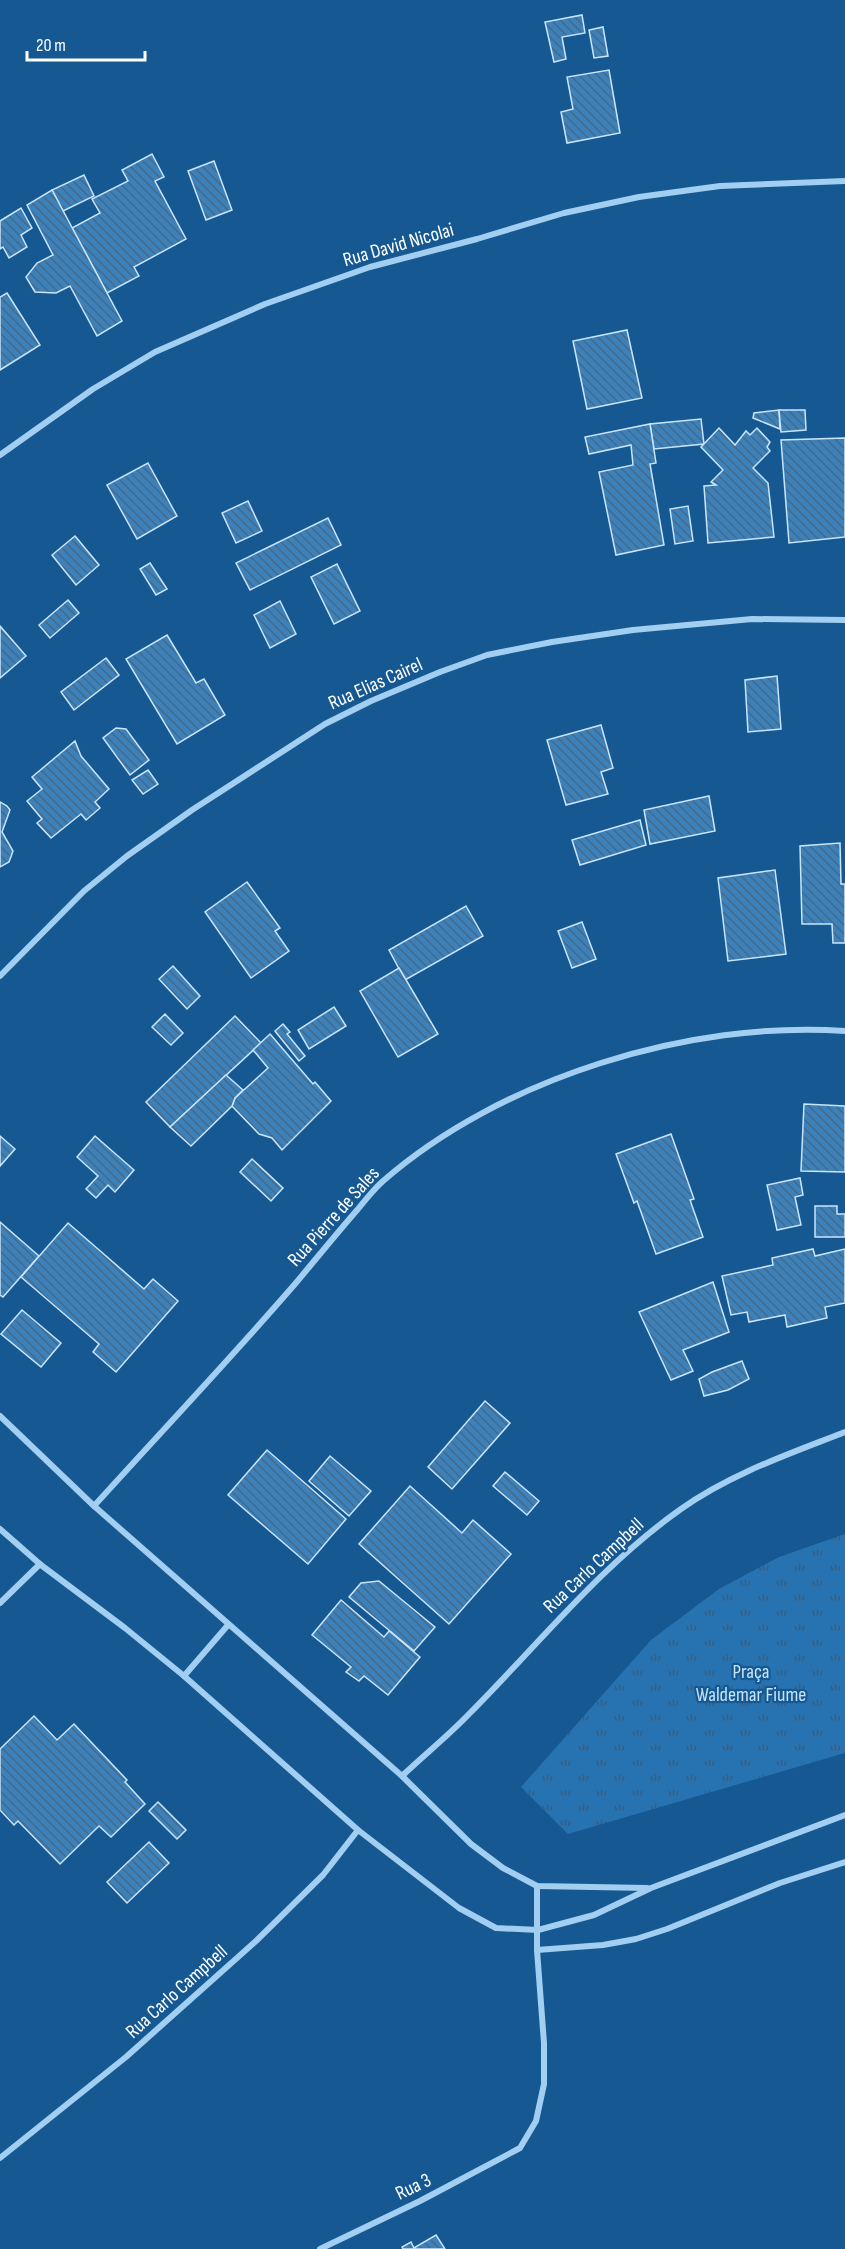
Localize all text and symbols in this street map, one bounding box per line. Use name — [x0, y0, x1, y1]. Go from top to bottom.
scale bar — [27, 24, 146, 62]
text: 20 m — [36, 35, 66, 56]
street label: Rua David Nicolai — [340, 218, 456, 272]
street label: Rua Elias Cairel — [325, 652, 426, 715]
street label: Rua Pierre de Sales — [283, 1162, 385, 1271]
street label: Rua Carlo Campbell — [539, 1513, 649, 1618]
park label: Praça Waldemar Fiume — [696, 1660, 806, 1707]
street label: Rua Carlo Campbell — [121, 1940, 232, 2044]
street label: Rua 3 — [392, 2168, 435, 2206]

